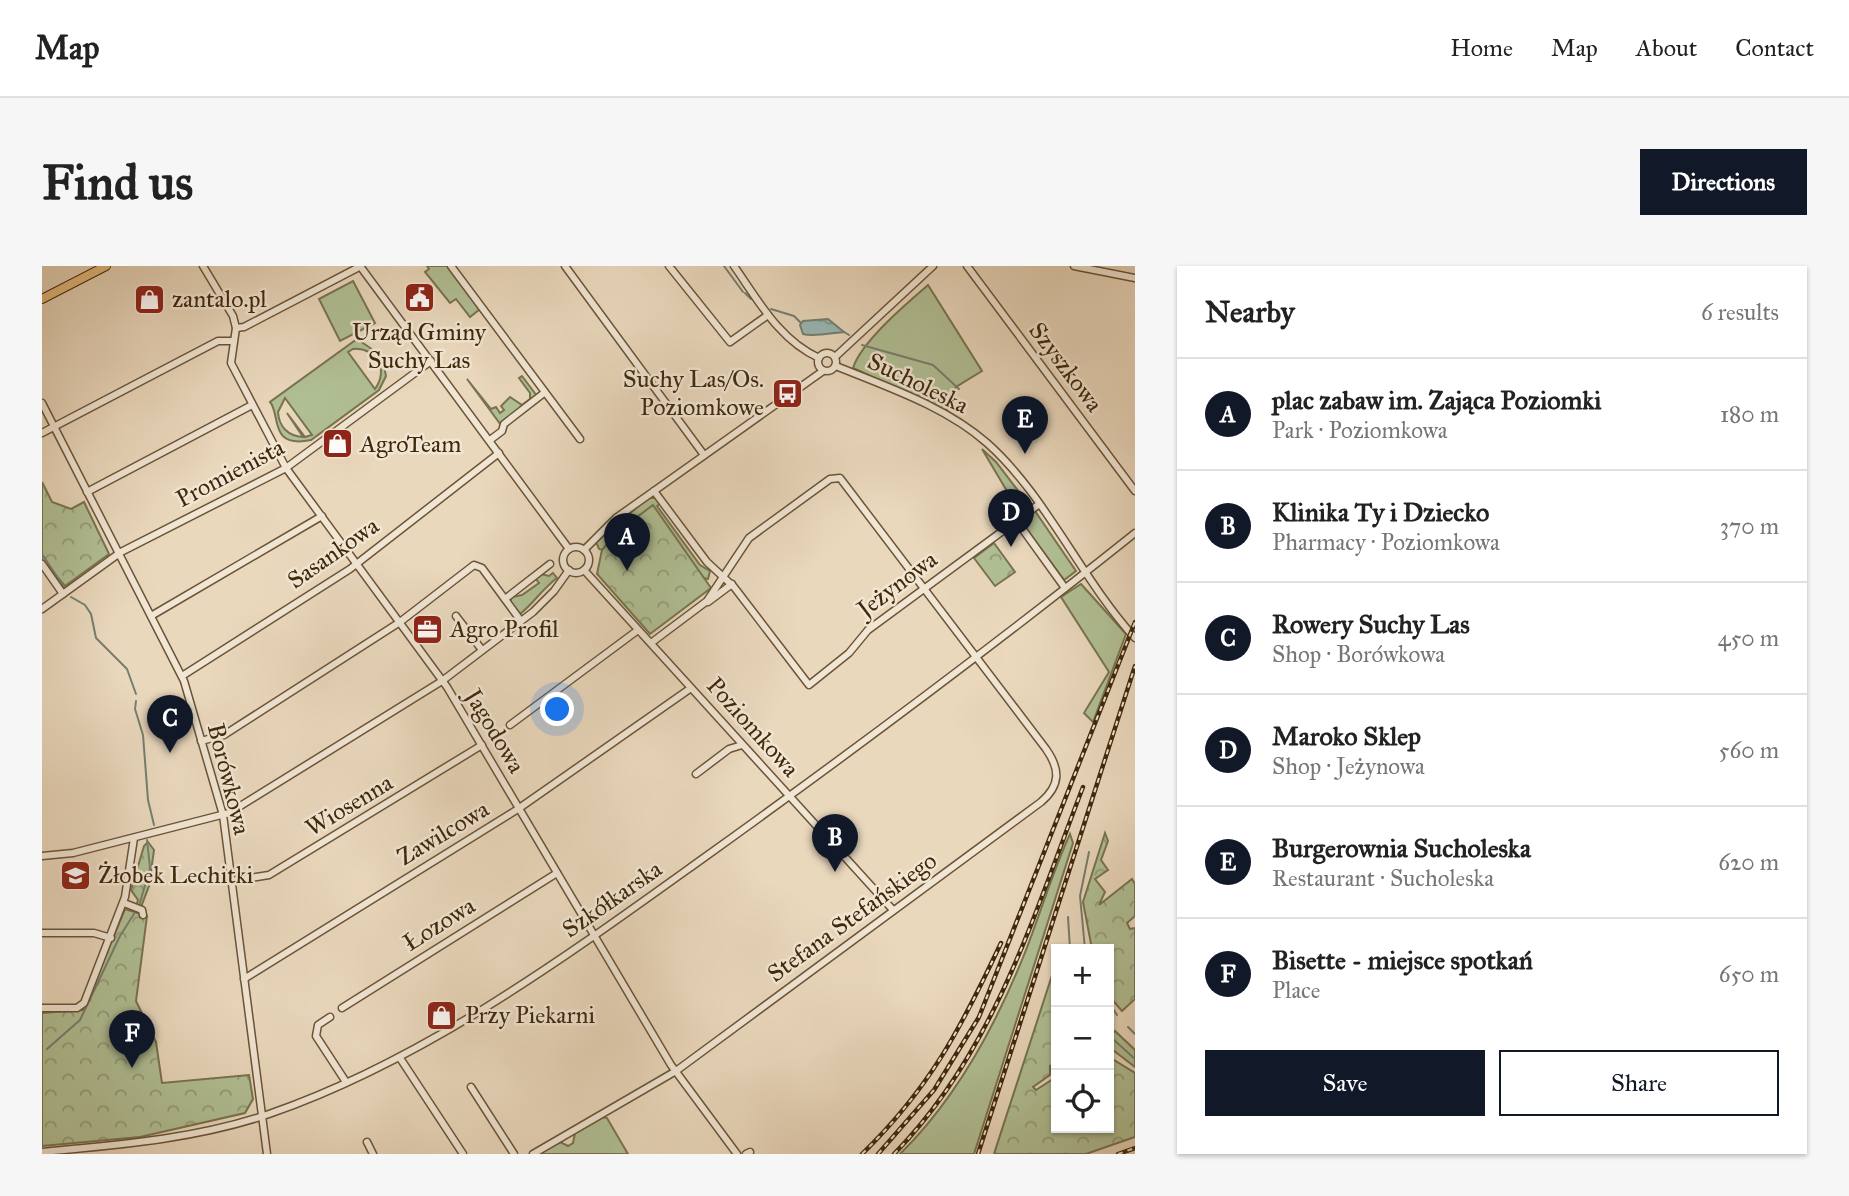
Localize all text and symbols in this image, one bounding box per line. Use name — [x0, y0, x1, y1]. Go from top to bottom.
text: Map — [35, 28, 99, 68]
text: Home — [1450, 33, 1513, 63]
text: Map — [1551, 33, 1598, 63]
text: About — [1636, 33, 1697, 63]
text: Contact — [1735, 33, 1814, 63]
button: Directions — [1640, 149, 1807, 215]
text: Find us — [42, 153, 193, 212]
public building icon: Urząd Gminy Suchy Las — [402, 281, 436, 315]
shop icon: zantalo.pl — [132, 282, 166, 316]
place label: zantalo.pl — [172, 284, 267, 314]
text: Nearby — [1205, 294, 1295, 330]
text: 6 results — [1701, 298, 1779, 326]
street label: Szyszkowa — [1022, 316, 1110, 419]
place label: Urząd Gminy Suchy Las — [352, 317, 487, 375]
street label: Sucholeska — [863, 346, 974, 421]
place label: Suchy Las/Os. Poziomkowe — [623, 364, 764, 422]
bus stop icon: Suchy Las/Os. Poziomkowe — [770, 376, 804, 410]
text: plac zabaw im. Zająca Poziomki — [1272, 384, 1601, 416]
pin: E — [1002, 396, 1048, 454]
text: A — [1220, 400, 1236, 428]
text: 180 m — [1720, 400, 1779, 428]
text: Park · Poziomkowa — [1272, 416, 1448, 444]
shop icon: AgroTeam — [320, 427, 354, 461]
place label: AgroTeam — [359, 429, 461, 459]
street label: Promienista — [171, 432, 290, 514]
pin: D — [988, 489, 1034, 547]
text: Klinika Ty i Dziecko — [1272, 496, 1489, 528]
street label: Sasankowa — [282, 510, 385, 595]
text: B — [1220, 512, 1236, 540]
text: 370 m — [1720, 512, 1779, 540]
pin: A — [604, 513, 650, 571]
text: Pharmacy · Poziomkowa — [1272, 528, 1500, 556]
street label: Jeżynowa — [849, 544, 944, 626]
text: Rowery Suchy Las — [1272, 608, 1470, 640]
office icon: Agro Profil — [410, 612, 444, 646]
place label: Agro Profil — [449, 614, 559, 644]
text: C — [1220, 624, 1236, 652]
text: 450 m — [1718, 624, 1779, 652]
text: Shop · Borówkowa — [1272, 640, 1445, 668]
street label: Poziomkowa — [700, 671, 806, 784]
street label: Jagodowa — [457, 681, 532, 779]
your location — [540, 692, 574, 726]
pin: C — [147, 695, 193, 753]
street label: Borówkowa — [201, 720, 257, 839]
text: Maroko Sklep — [1272, 720, 1421, 752]
text: D — [1219, 736, 1237, 764]
text: 560 m — [1719, 736, 1779, 764]
text: Shop · Jeżynowa — [1272, 752, 1425, 780]
street label: Wiosenna — [300, 767, 399, 843]
street label: Zawilcowa — [392, 793, 495, 872]
pin: B — [812, 814, 858, 872]
text: Burgerownia Sucholeska — [1272, 832, 1531, 864]
street label: Stefana Stefańskiego — [761, 845, 943, 989]
text: E — [1220, 848, 1236, 876]
text: 620 m — [1718, 848, 1779, 876]
street label: Szkółkarska — [556, 853, 668, 944]
school or university icon: Żłobek Lechitki — [58, 858, 92, 892]
place label: Żłobek Lechitki — [98, 860, 254, 890]
text: Restaurant · Sucholeska — [1272, 864, 1494, 892]
street label: Łozowa — [398, 890, 481, 958]
map controls — [1051, 944, 1114, 1133]
button: + — [1051, 944, 1114, 1007]
text: Bisette - miejsce spotkań — [1272, 944, 1533, 976]
text: F — [1220, 960, 1236, 988]
text: 650 m — [1719, 960, 1779, 988]
text: Place — [1272, 976, 1320, 1004]
shop icon: Przy Piekarni — [425, 998, 459, 1032]
place label: Przy Piekarni — [465, 1000, 595, 1030]
button: − — [1051, 1007, 1114, 1070]
pin: F — [109, 1010, 155, 1068]
button: Save — [1205, 1050, 1485, 1116]
button: Share — [1499, 1050, 1779, 1116]
button: locate — [1051, 1070, 1114, 1133]

